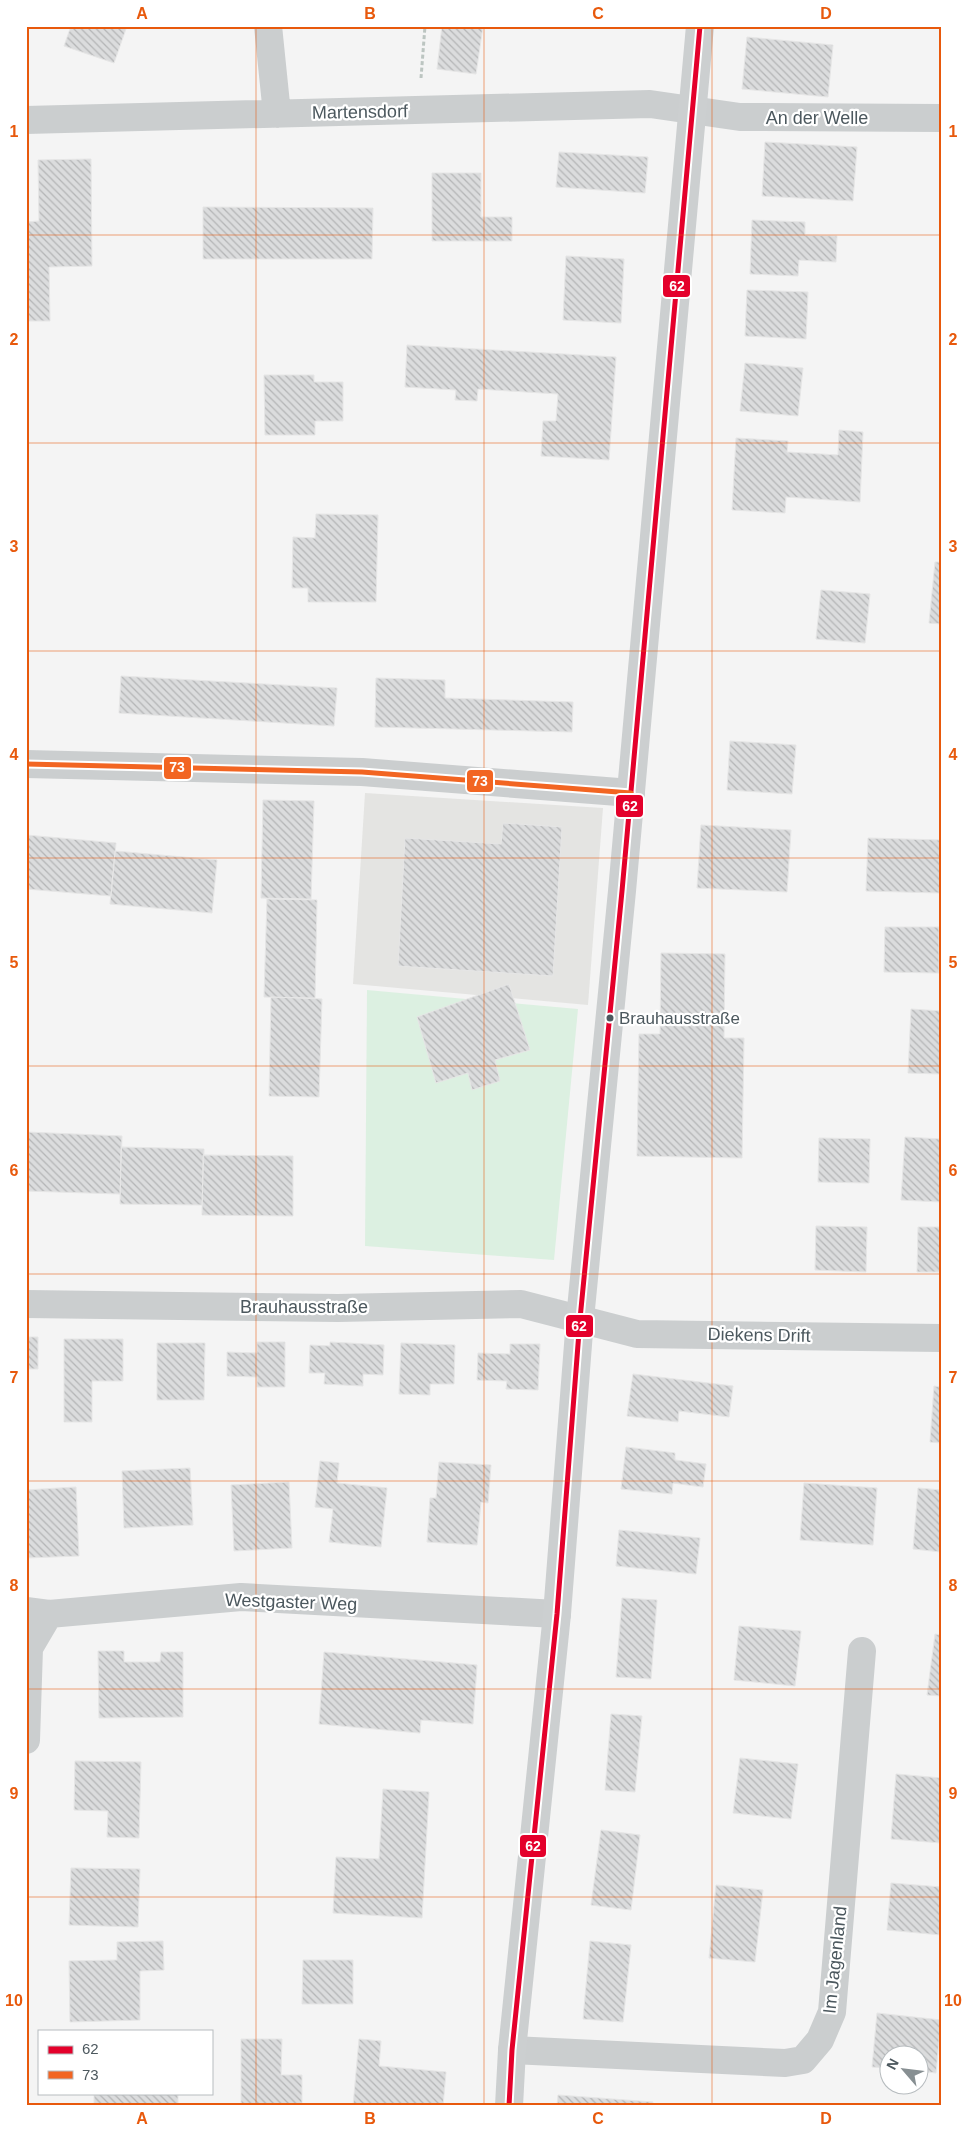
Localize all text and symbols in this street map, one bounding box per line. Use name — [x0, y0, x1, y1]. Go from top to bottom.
text: A — [136, 5, 148, 22]
text: B — [364, 5, 376, 22]
text: C — [592, 5, 604, 22]
text: D — [820, 5, 832, 22]
street label: Martensdorf — [312, 101, 409, 123]
street label: An der Welle — [766, 108, 868, 128]
text: 1 — [10, 123, 19, 140]
text: 1 — [949, 123, 958, 140]
line badge: 62 — [662, 274, 691, 298]
text: 62 — [669, 278, 685, 294]
text: 2 — [10, 331, 19, 348]
text: 2 — [949, 331, 958, 348]
text: 3 — [10, 538, 19, 555]
text: 3 — [949, 538, 958, 555]
text: 4 — [10, 746, 19, 763]
text: 4 — [949, 746, 958, 763]
line badge: 73 — [163, 756, 192, 780]
text: 73 — [169, 759, 185, 775]
line badge: 73 — [466, 769, 494, 793]
text: 73 — [472, 773, 488, 789]
line badge: 62 — [615, 794, 644, 818]
text: 62 — [622, 798, 638, 814]
text: 5 — [10, 954, 19, 971]
text: 5 — [949, 954, 958, 971]
place label: Brauhausstraße — [619, 1009, 740, 1028]
marker: Brauhausstraße — [605, 1013, 615, 1023]
text: 6 — [10, 1162, 19, 1179]
text: 6 — [949, 1162, 958, 1179]
street label: Brauhausstraße — [240, 1297, 368, 1317]
line badge: 62 — [565, 1314, 594, 1338]
text: 62 — [571, 1318, 587, 1334]
street label: Diekens Drift — [707, 1324, 811, 1346]
text: 7 — [10, 1369, 19, 1386]
text: 7 — [949, 1369, 958, 1386]
text: 8 — [10, 1577, 19, 1594]
text: 8 — [949, 1577, 958, 1594]
street label: Westgaster Weg — [224, 1590, 358, 1614]
text: 9 — [10, 1785, 19, 1802]
text: 9 — [949, 1785, 958, 1802]
line badge: 62 — [519, 1834, 547, 1858]
text: 62 — [525, 1838, 541, 1854]
street label: Im Jagenland — [819, 1905, 851, 2015]
text: 10 — [5, 1992, 23, 2009]
text: 10 — [944, 1992, 962, 2009]
legend — [38, 2030, 212, 2094]
text: 62 — [82, 2040, 99, 2057]
north arrow — [880, 2044, 930, 2094]
text: N — [883, 2056, 902, 2072]
text: 73 — [82, 2066, 99, 2083]
text: A — [136, 2110, 148, 2127]
text: B — [364, 2110, 376, 2127]
text: C — [592, 2110, 604, 2127]
text: D — [820, 2110, 832, 2127]

